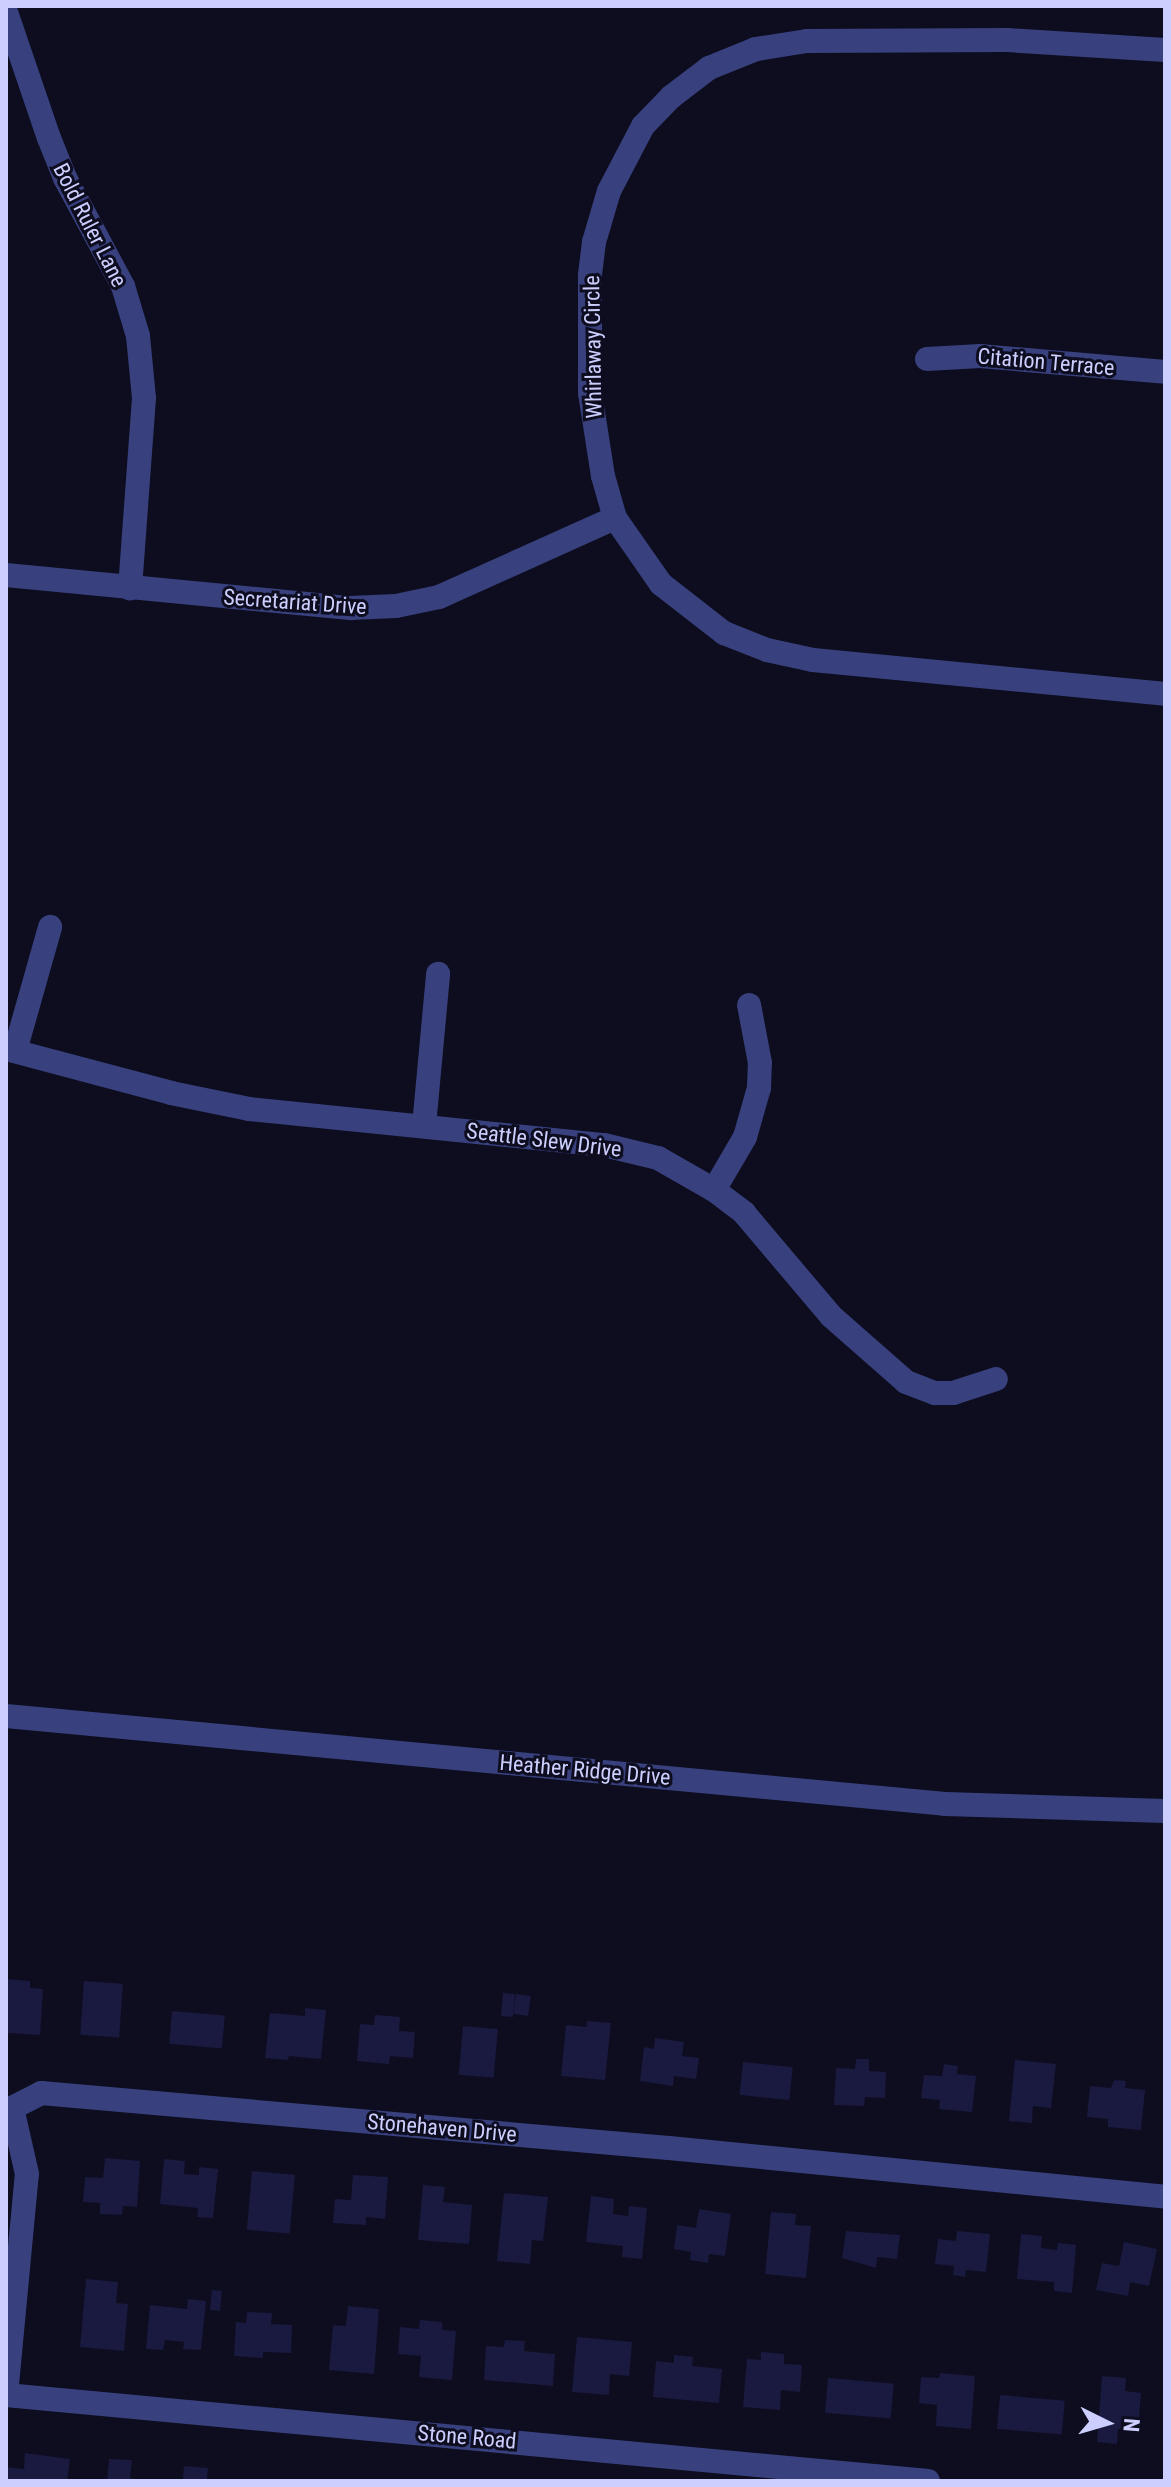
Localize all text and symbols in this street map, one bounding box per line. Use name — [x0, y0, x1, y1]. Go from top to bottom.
street label: Bold Ruler Lane — [47, 159, 133, 291]
street label: Whirlaway Circle — [579, 275, 607, 419]
street label: Citation Terrace — [976, 343, 1116, 381]
street label: Secretariat Drive — [223, 584, 367, 620]
street label: Seattle Slew Drive — [465, 1117, 623, 1163]
street label: Heather Ridge Drive — [498, 1749, 672, 1791]
street label: Stonehaven Drive — [366, 2108, 518, 2148]
north arrow — [1067, 2383, 1147, 2463]
text: N — [1118, 2417, 1144, 2433]
street label: Stone Road — [417, 2420, 517, 2454]

